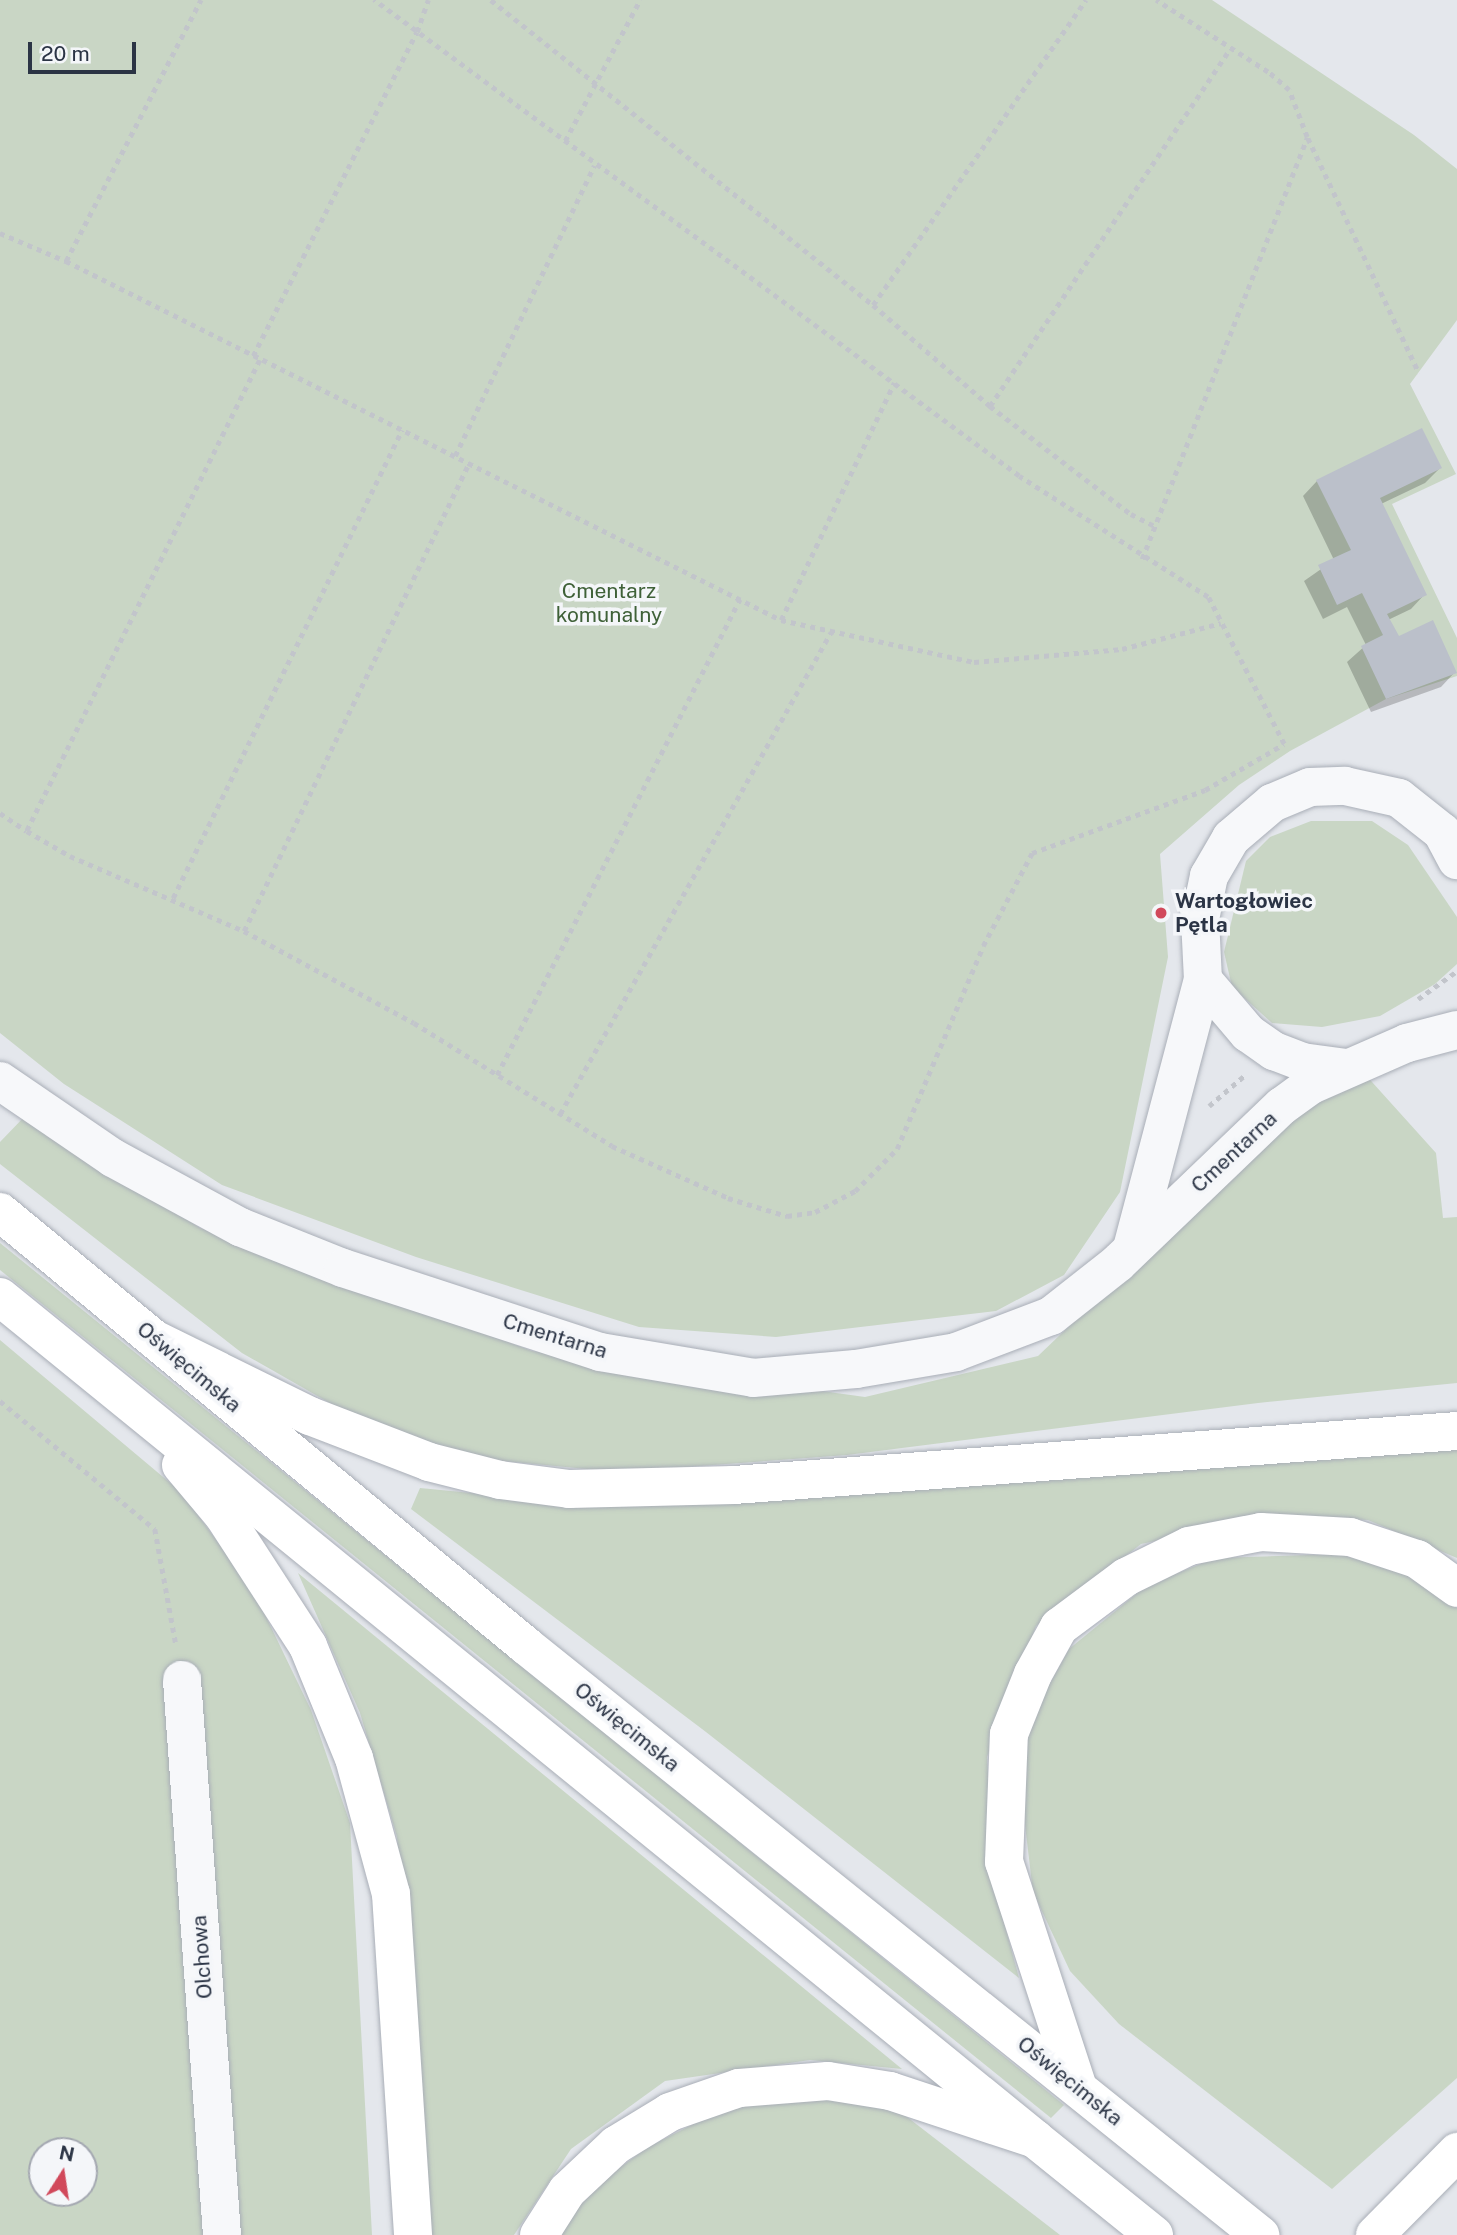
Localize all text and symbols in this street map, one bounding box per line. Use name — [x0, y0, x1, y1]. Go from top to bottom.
scale bar — [32, 28, 140, 72]
text: 20 m — [41, 41, 90, 66]
park label: Cmentarz komunalny — [556, 578, 662, 628]
place label: Wartogłowiec Pętla — [1175, 888, 1313, 938]
marker: Wartogłowiec Pętla — [1153, 905, 1169, 921]
street label: Cmentarna — [1186, 1106, 1282, 1198]
street label: Cmentarna — [500, 1308, 610, 1364]
street label: Oświęcimska — [132, 1316, 246, 1418]
street label: Oświęcimska — [569, 1677, 685, 1777]
street label: Olchowa — [187, 1914, 217, 2000]
street label: Oświęcimska — [1012, 2031, 1128, 2131]
north arrow — [28, 2137, 98, 2207]
text: N — [57, 2141, 76, 2166]

